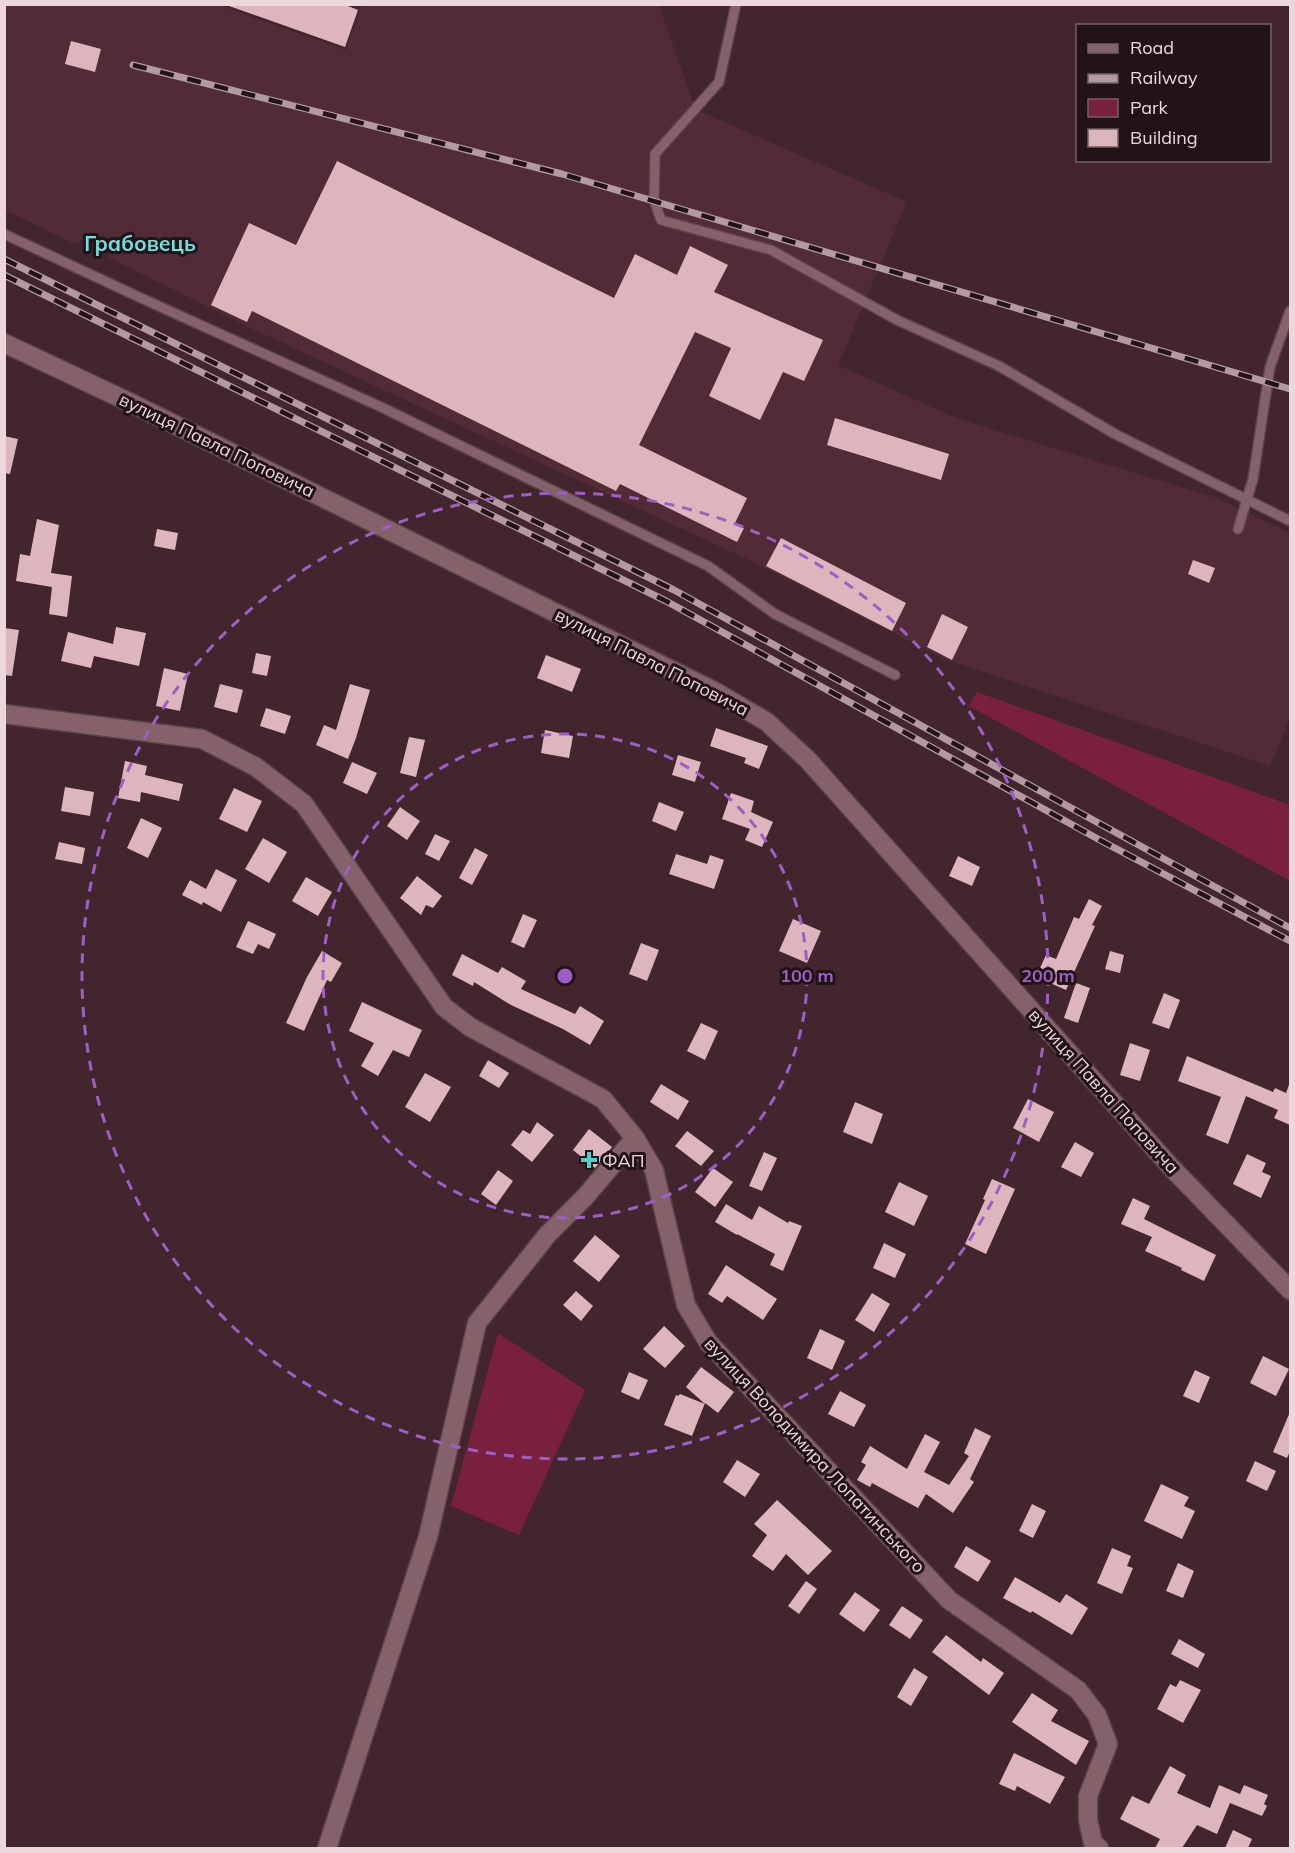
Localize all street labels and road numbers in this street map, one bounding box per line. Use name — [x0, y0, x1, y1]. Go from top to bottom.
street label: вулиця Павла Поповича — [116, 388, 318, 502]
street label: вулиця Павла Поповича — [551, 603, 753, 721]
street label: вулиця Павла Поповича — [1024, 1004, 1184, 1178]
street label: вулиця Володимира Лопатинського — [700, 1332, 930, 1578]

